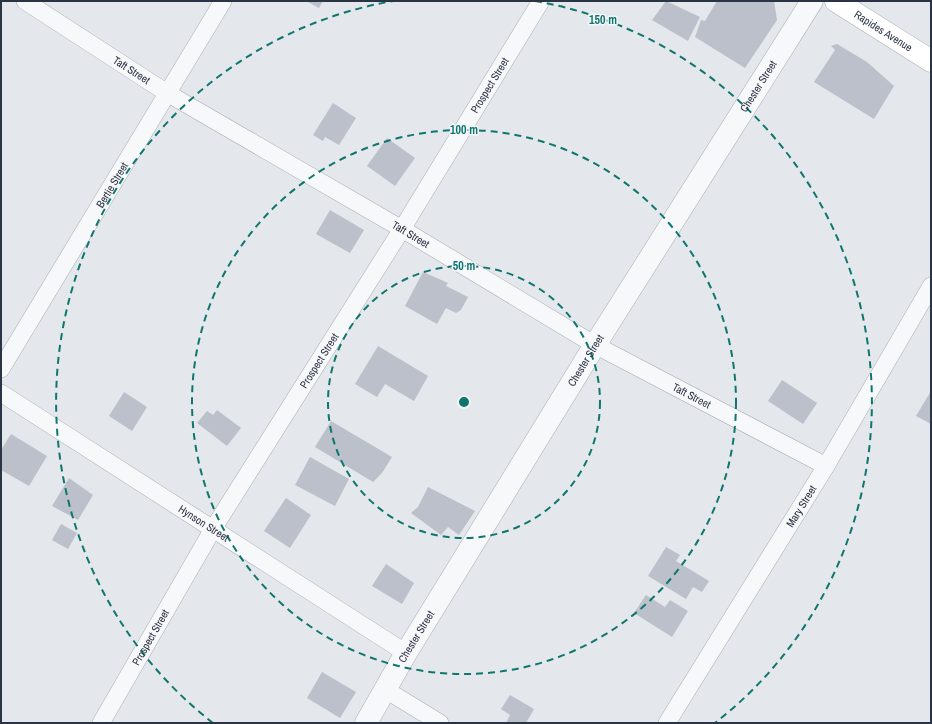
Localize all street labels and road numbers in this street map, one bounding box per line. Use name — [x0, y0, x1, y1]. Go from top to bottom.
street label: Rapides Avenue — [852, 7, 915, 54]
street label: Taft Street — [110, 53, 153, 87]
street label: Prospect Street — [467, 55, 512, 115]
street label: Chester Street — [737, 57, 780, 115]
street label: Bertie Street — [93, 159, 131, 210]
street label: Taft Street — [389, 218, 433, 251]
street label: Prospect Street — [297, 330, 342, 391]
street label: Chester Street — [564, 331, 607, 389]
street label: Taft Street — [670, 380, 714, 412]
street label: Mary Street — [783, 482, 820, 530]
street label: Hynson Street — [176, 502, 232, 545]
street label: Prospect Street — [129, 606, 172, 668]
street label: Chester Street — [395, 608, 438, 665]

